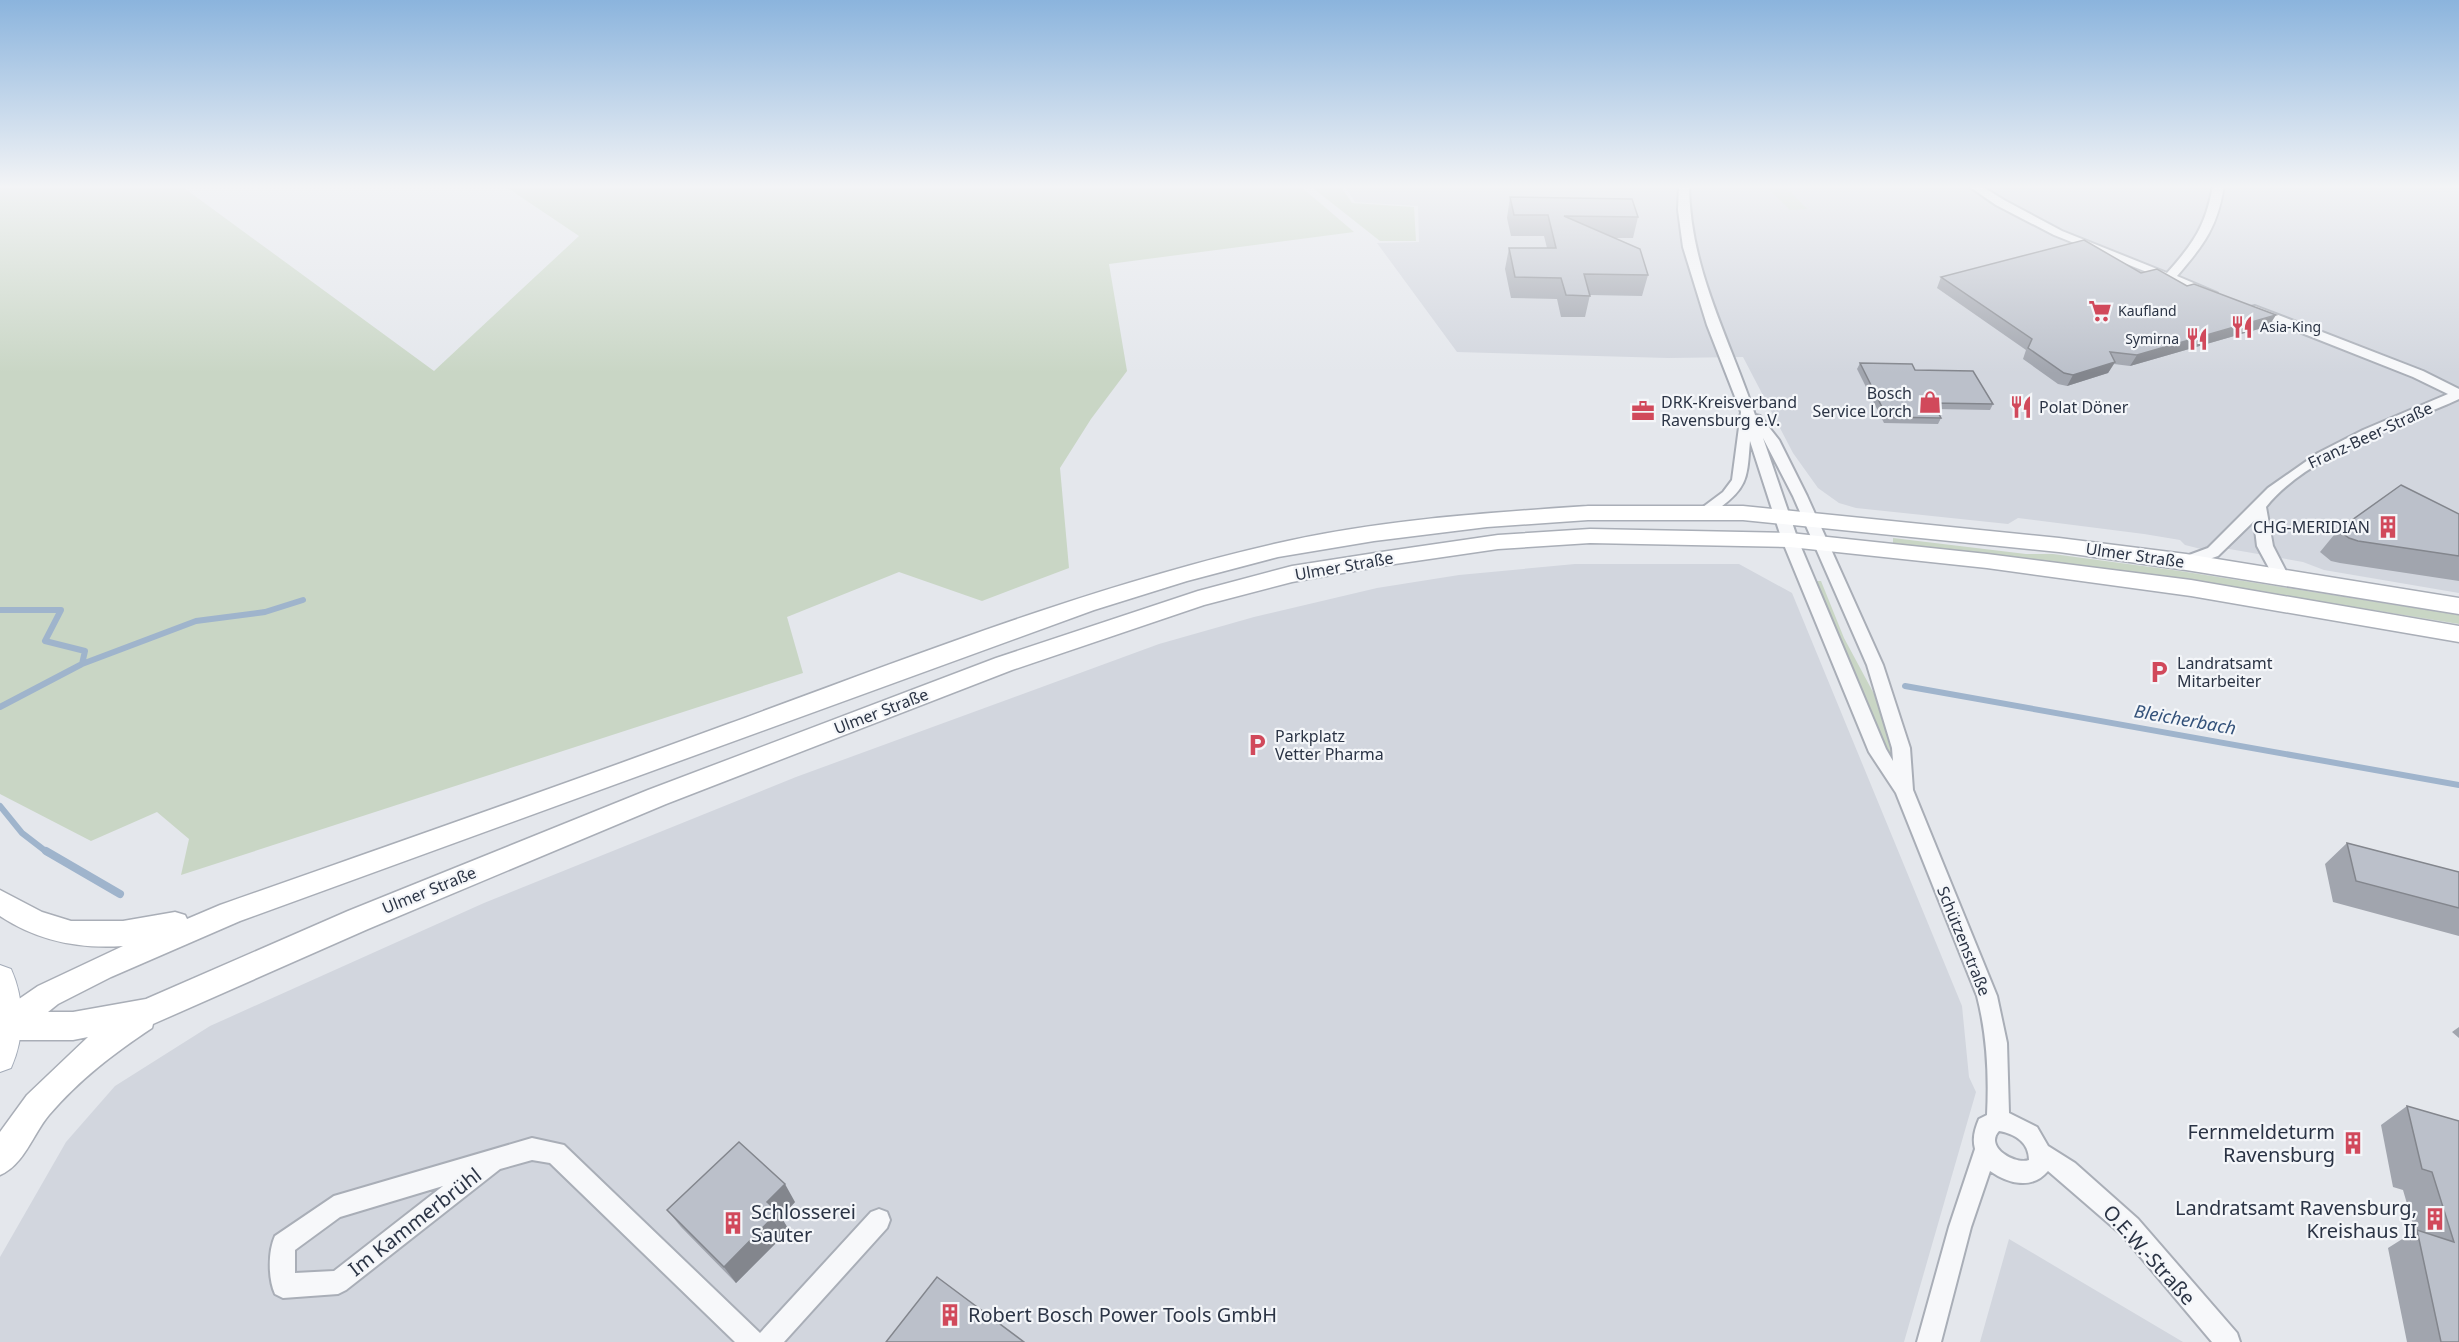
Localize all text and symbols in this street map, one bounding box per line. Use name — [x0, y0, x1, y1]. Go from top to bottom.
supermarket icon: Kaufland — [2087, 298, 2113, 324]
place label: Kaufland — [2118, 301, 2177, 320]
restaurant icon: Asia-King — [2229, 314, 2255, 340]
place label: Asia-King — [2260, 317, 2321, 336]
restaurant icon: Symirna — [2184, 326, 2210, 352]
place label: Symirna — [2125, 329, 2179, 348]
place label: Bosch Service Lorch — [1813, 382, 1912, 422]
shop icon: Bosch Service Lorch — [1917, 389, 1943, 415]
place label: DRK-Kreisverband Ravensburg e.V. — [1661, 391, 1797, 431]
restaurant icon: Polat Döner — [2008, 394, 2034, 420]
place label: Polat Döner — [2039, 396, 2129, 418]
street label: Franz-Beer-Straße — [2304, 396, 2436, 474]
office icon: DRK-Kreisverband Ravensburg e.V. — [1630, 398, 1656, 424]
building icon: CHG-MERIDIAN — [2375, 514, 2401, 540]
place label: CHG-MERIDIAN — [2253, 516, 2370, 538]
street label: Ulmer Straße — [2084, 537, 2186, 573]
street label: Ulmer Straße — [1293, 547, 1395, 585]
place label: Landratsamt Mitarbeiter — [2177, 652, 2273, 692]
parking icon: Landratsamt Mitarbeiter — [2146, 659, 2172, 685]
street label: Ulmer Straße — [831, 683, 931, 739]
water label: Bleicherbach — [2132, 698, 2238, 740]
place label: Parkplatz Vetter Pharma — [1275, 725, 1384, 765]
parking icon: Parkplatz Vetter Pharma — [1244, 732, 1270, 758]
street label: Ulmer Straße — [379, 861, 479, 919]
street label: Schützenstraße — [1932, 883, 1996, 999]
place label: Fernmeldeturm Ravensburg — [2187, 1118, 2335, 1168]
building icon: Fernmeldeturm Ravensburg — [2340, 1130, 2366, 1156]
street label: Im Kammerbrühl — [343, 1161, 487, 1282]
place label: Landratsamt Ravensburg, Kreishaus II — [2175, 1194, 2417, 1244]
place label: Schlosserei Sauter — [751, 1198, 856, 1248]
street label: O.E.W.-Straße — [2097, 1199, 2202, 1311]
building icon: Landratsamt Ravensburg, Kreishaus II — [2422, 1206, 2448, 1232]
building icon: Schlosserei Sauter — [720, 1210, 746, 1236]
place label: Robert Bosch Power Tools GmbH — [968, 1301, 1277, 1328]
building icon: Robert Bosch Power Tools GmbH — [937, 1302, 963, 1328]

